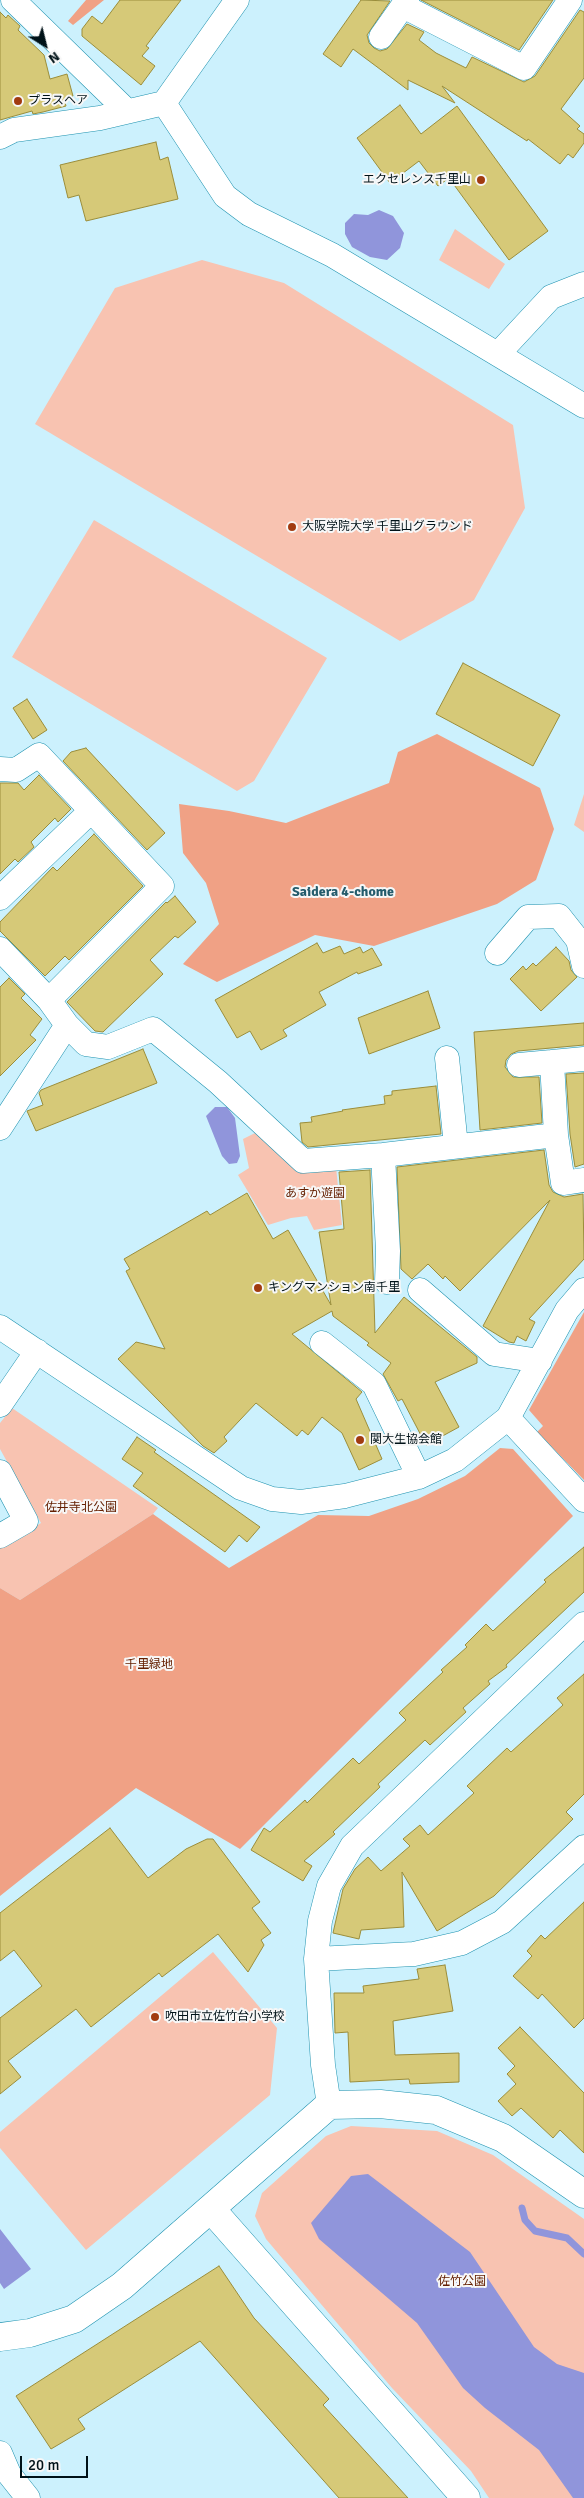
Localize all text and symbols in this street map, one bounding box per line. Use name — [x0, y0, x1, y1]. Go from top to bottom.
north arrow — [20, 20, 70, 70]
text: N — [45, 48, 63, 67]
place label: プラスヘア — [28, 94, 88, 108]
marker: プラスヘア — [12, 95, 24, 107]
place label: エクセレンス千里山 — [363, 173, 471, 187]
marker: エクセレンス千里山 — [475, 174, 487, 186]
place label: 大阪学院大学 千里山グラウンド — [302, 520, 473, 534]
marker: 大阪学院大学 千里山グラウンド — [286, 521, 298, 533]
district label: Saidera 4-chome — [292, 884, 394, 900]
park label: あすか遊園 — [285, 1187, 345, 1201]
place label: キングマンション南千里 — [268, 1281, 400, 1295]
marker: キングマンション南千里 — [252, 1282, 264, 1294]
place label: 関大生協会館 — [370, 1433, 442, 1447]
marker: 関大生協会館 — [354, 1434, 366, 1446]
park label: 佐井寺北公園 — [45, 1501, 117, 1515]
park label: 千里緑地 — [125, 1658, 173, 1672]
place label: 吹田市立佐竹台小学校 — [165, 2010, 285, 2024]
marker: 吹田市立佐竹台小学校 — [149, 2011, 161, 2023]
park label: 佐竹公園 — [438, 2275, 486, 2289]
scale bar — [22, 2446, 90, 2478]
text: 20 m — [28, 2456, 59, 2474]

